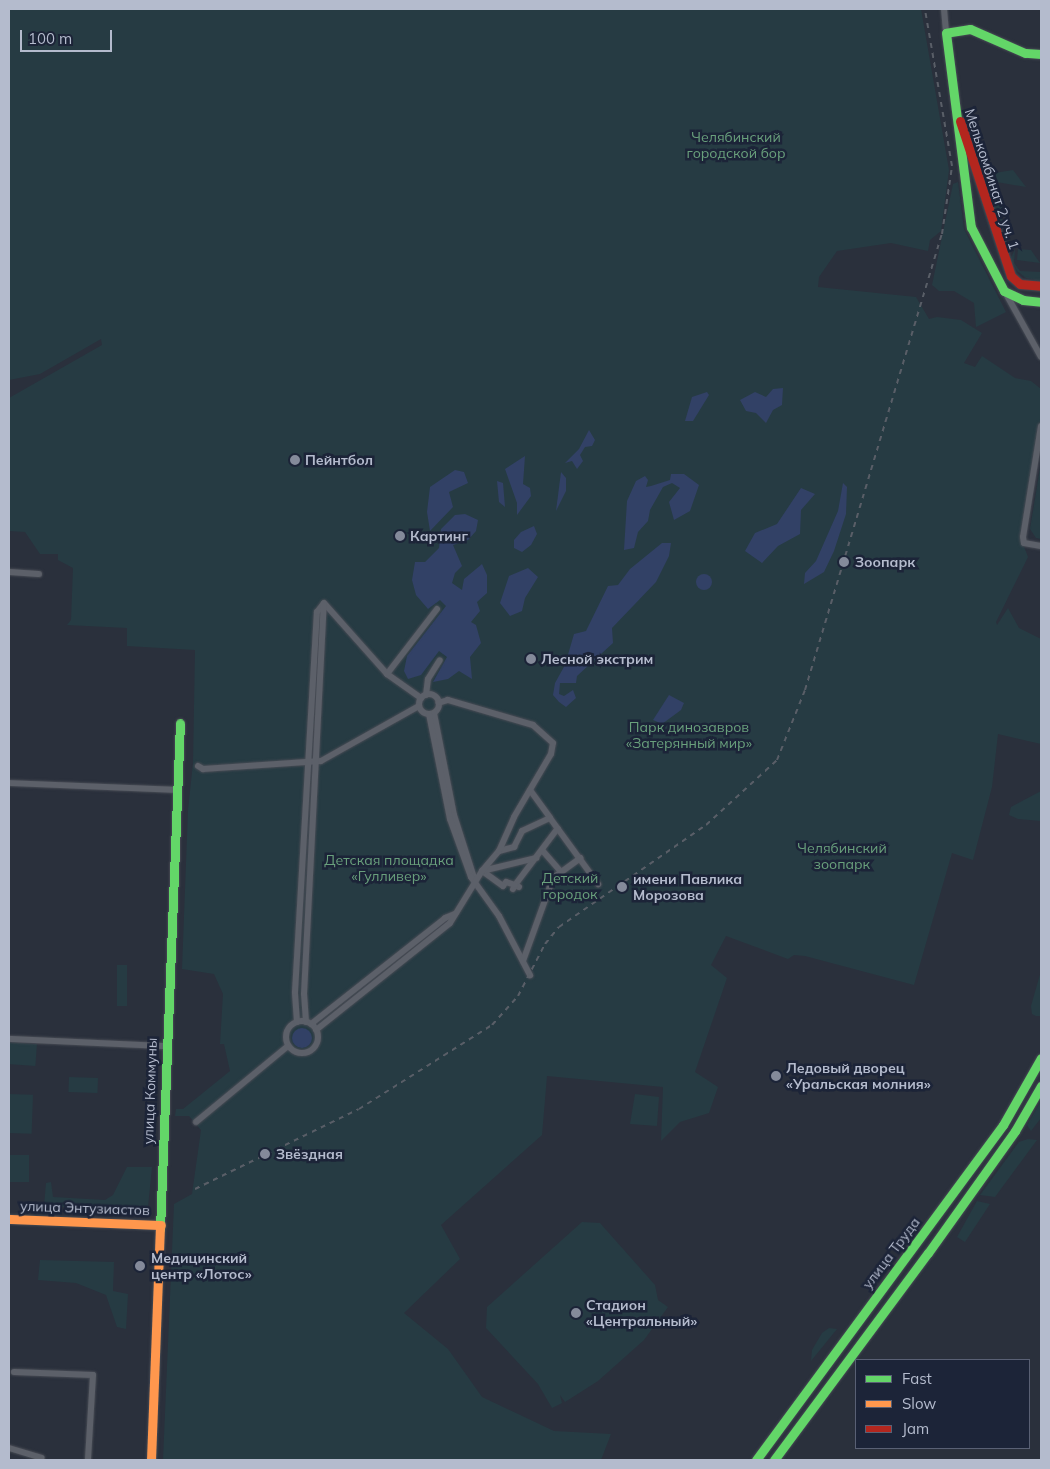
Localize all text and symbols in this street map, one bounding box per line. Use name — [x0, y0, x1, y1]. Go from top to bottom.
scale bar — [22, 20, 115, 52]
text: 100 m — [28, 29, 72, 48]
street label: Мелькомбинат 2 уч. 1 — [961, 107, 1023, 251]
park label: Челябинский городской бор — [686, 129, 786, 162]
place label: Пейнтбол — [305, 452, 373, 468]
marker: Пейнтбол — [289, 454, 301, 466]
place label: Картинг — [410, 528, 468, 544]
marker: Картинг — [394, 530, 406, 542]
place label: Зоопарк — [855, 554, 915, 570]
marker: Зоопарк — [837, 555, 851, 569]
place label: Лесной экстрим — [541, 651, 653, 667]
marker: Лесной экстрим — [525, 653, 537, 665]
park label: Парк динозавров «Затерянный мир» — [626, 719, 752, 752]
park label: Челябинский зоопарк — [797, 840, 887, 872]
park label: Детская площадка «Гулливер» — [324, 852, 454, 884]
park label: Детский городок — [542, 870, 598, 902]
place label: имени Павлика Морозова — [633, 871, 742, 904]
marker: имени Павлика Морозова — [615, 880, 629, 894]
street label: улица Коммуны — [140, 1037, 160, 1145]
place label: Ледовый дворец «Уральская молния» — [786, 1060, 931, 1092]
marker: Ледовый дворец «Уральская молния» — [770, 1070, 782, 1082]
place label: Звёздная — [276, 1146, 343, 1162]
marker: Звёздная — [258, 1147, 272, 1161]
street label: улица Энтузиастов — [20, 1197, 150, 1219]
street label: улица Труда — [859, 1214, 923, 1292]
place label: Медицинский центр «Лотос» — [151, 1250, 252, 1282]
marker: Медицинский центр «Лотос» — [133, 1259, 147, 1273]
place label: Стадион «Центральный» — [586, 1297, 697, 1330]
marker: Стадион «Центральный» — [570, 1307, 582, 1319]
legend — [855, 1359, 1030, 1449]
text: Fast — [902, 1369, 932, 1388]
text: Slow — [902, 1394, 936, 1413]
text: Jam — [902, 1419, 929, 1438]

